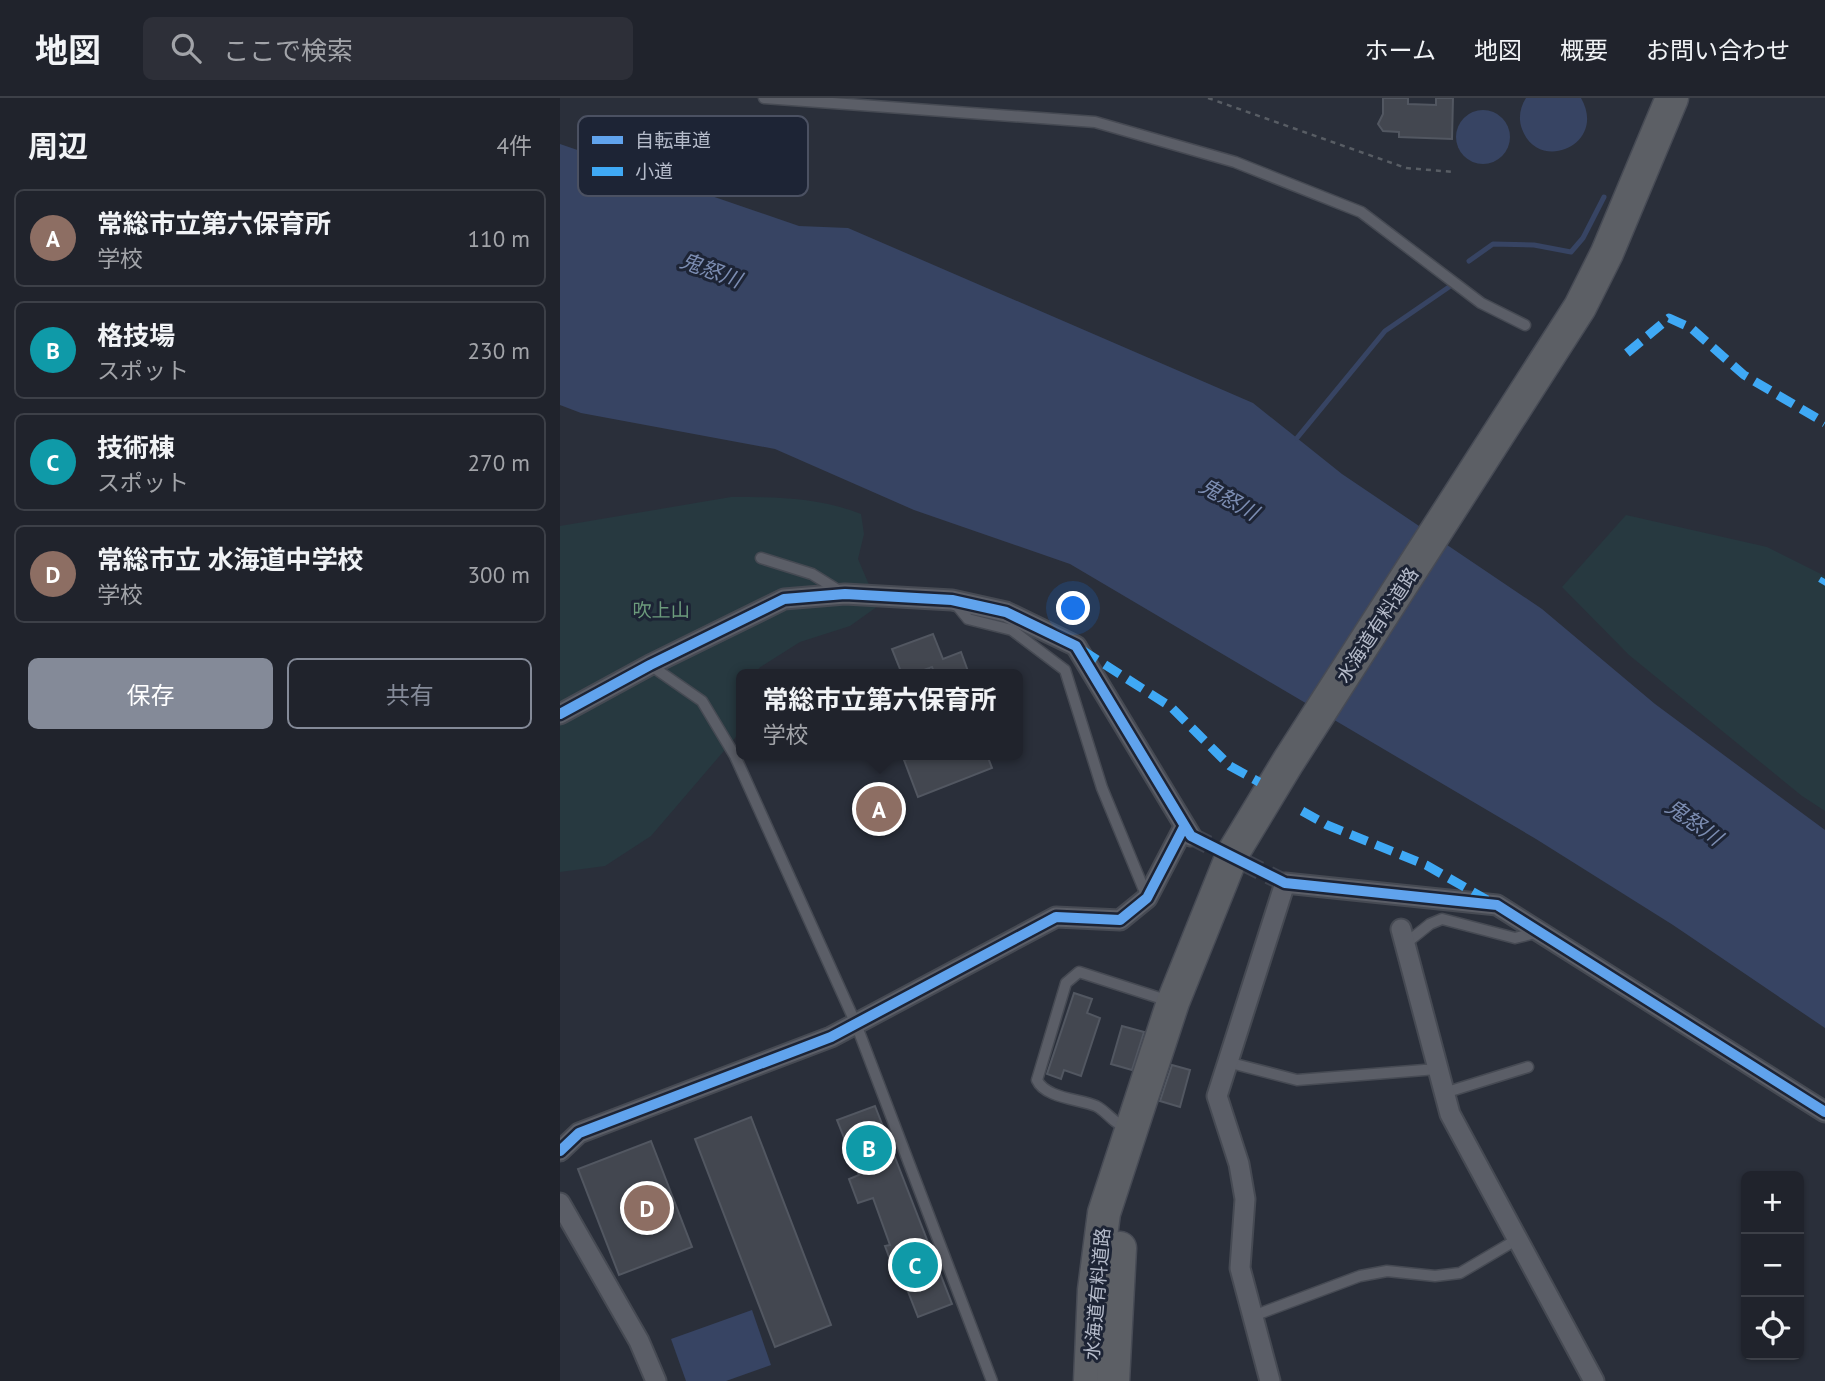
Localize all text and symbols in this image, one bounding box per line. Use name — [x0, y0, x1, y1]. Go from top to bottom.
search box — [143, 17, 633, 80]
text: 地図 — [35, 28, 101, 71]
icon: search — [167, 29, 205, 67]
text: ここで検索 — [223, 34, 353, 67]
text: ホーム — [1365, 35, 1436, 66]
text: 地図 — [1474, 35, 1522, 66]
text: 概要 — [1560, 35, 1608, 66]
text: お問い合わせ — [1646, 35, 1790, 66]
legend — [578, 116, 808, 196]
text: 周辺 — [28, 126, 88, 165]
text: 自転車道 — [635, 128, 711, 152]
text: 4件 — [496, 131, 532, 160]
text: 小道 — [635, 159, 673, 183]
text: 常総市立第六保育所 — [97, 207, 331, 240]
text: A — [46, 224, 60, 253]
text: 110 m — [468, 224, 530, 253]
text: 学校 — [97, 244, 143, 273]
water label: 鬼怒川 — [677, 247, 747, 294]
text: 格技場 — [97, 319, 175, 352]
text: B — [46, 336, 60, 365]
text: 230 m — [468, 336, 530, 365]
text: スポット — [97, 356, 189, 385]
text: 技術棟 — [97, 431, 175, 464]
text: C — [47, 448, 59, 477]
text: 270 m — [468, 448, 530, 477]
text: スポット — [97, 468, 189, 497]
water label: 鬼怒川 — [1195, 472, 1265, 527]
text: 常総市立 水海道中学校 — [97, 543, 364, 576]
text: D — [46, 560, 60, 589]
text: 300 m — [468, 560, 530, 589]
street label: 水海道有料道路 — [1331, 563, 1423, 687]
text: 学校 — [97, 580, 143, 609]
your location — [1056, 591, 1090, 625]
park label: 吹上山 — [632, 598, 690, 622]
button: 保存 — [28, 658, 273, 729]
button: 共有 — [287, 658, 532, 729]
popup — [736, 669, 1023, 760]
text: 常総市立第六保育所 — [762, 683, 997, 716]
text: 学校 — [762, 720, 808, 749]
pin: A — [856, 783, 902, 835]
water label: 鬼怒川 — [1660, 793, 1729, 852]
pin: B — [846, 1122, 892, 1174]
map controls — [1741, 1171, 1804, 1360]
button: + — [1741, 1171, 1804, 1234]
pin: D — [624, 1182, 670, 1234]
street label: 水海道有料道路 — [1079, 1227, 1115, 1361]
button: − — [1741, 1234, 1804, 1297]
pin: C — [892, 1239, 938, 1291]
button: locate — [1741, 1297, 1804, 1360]

